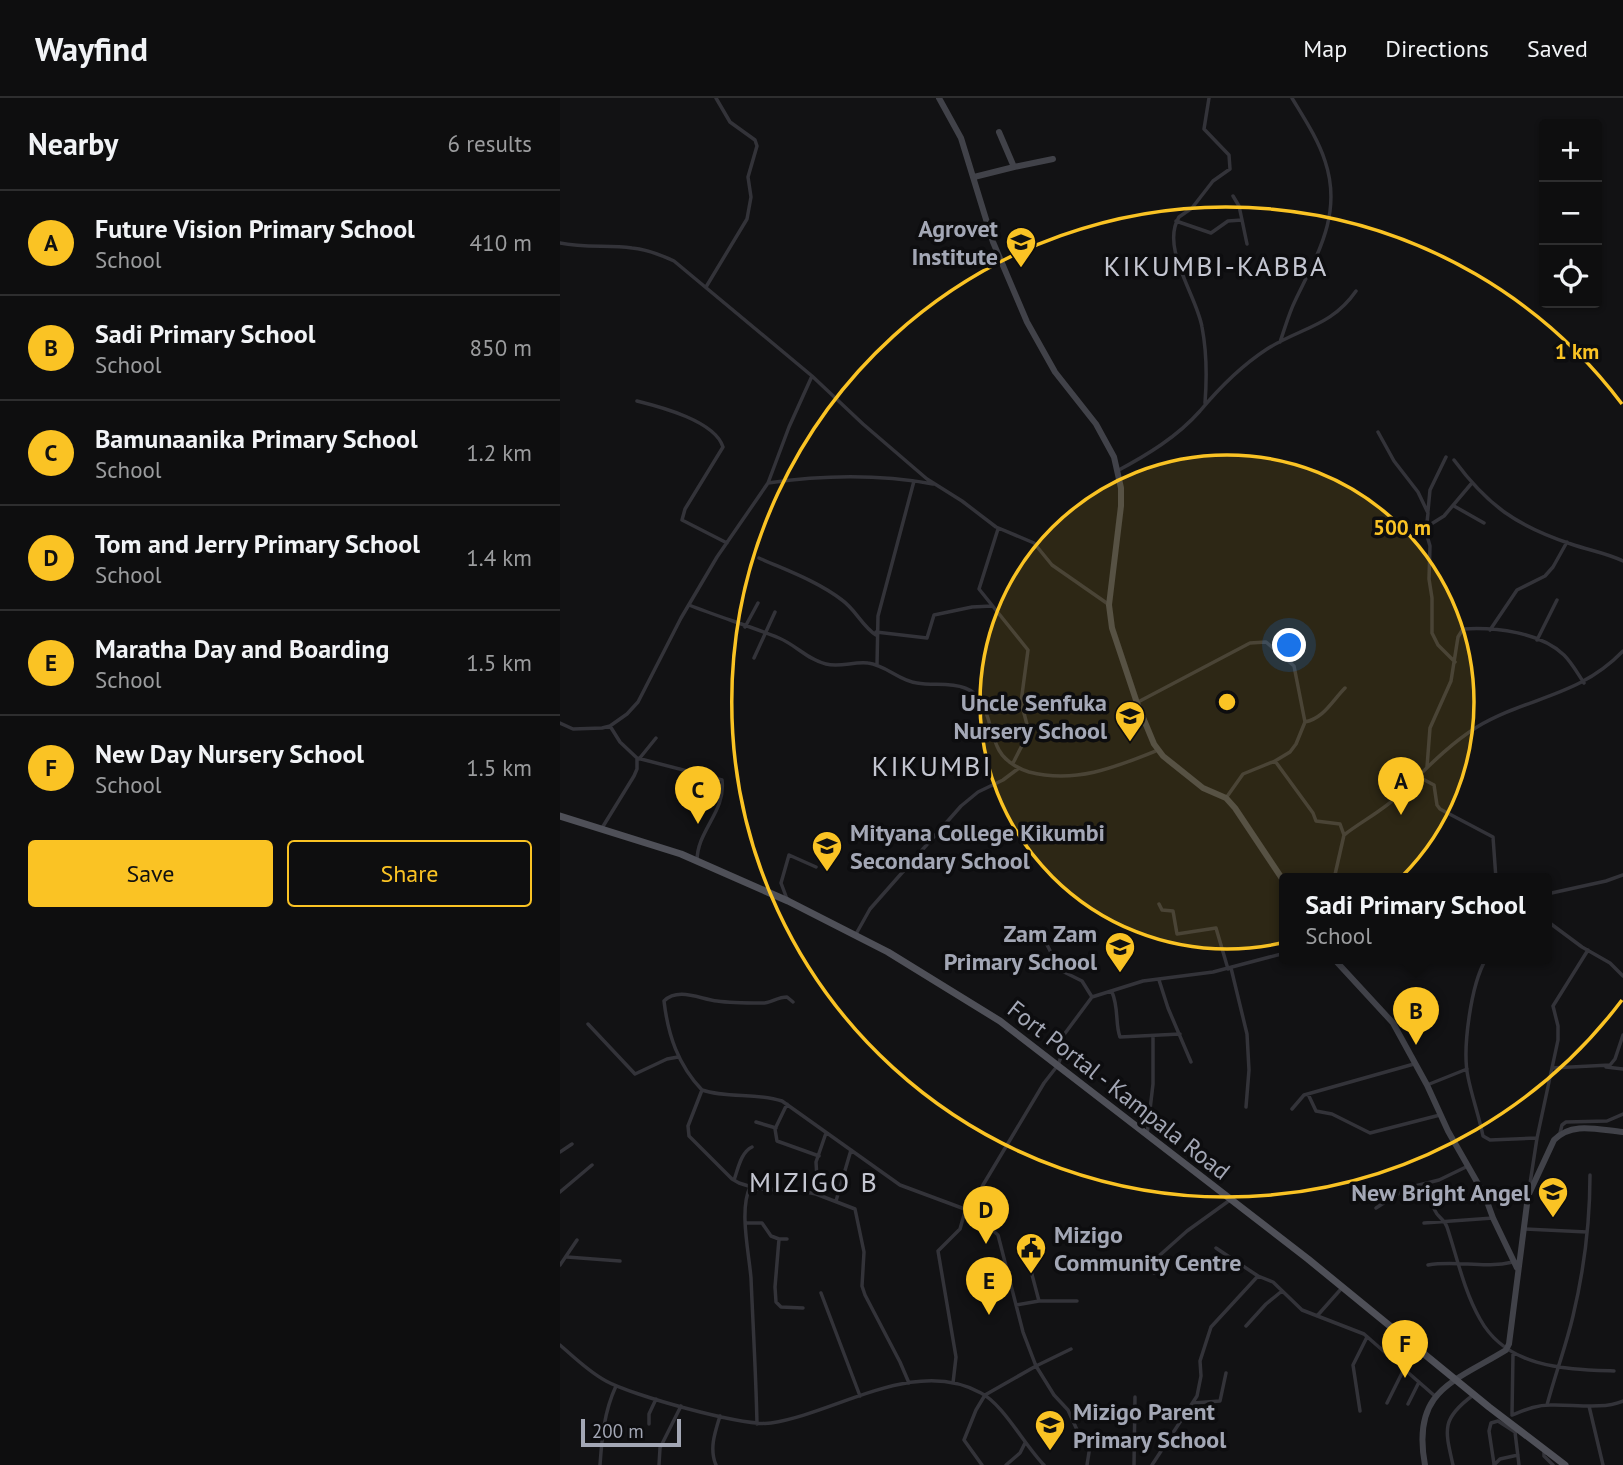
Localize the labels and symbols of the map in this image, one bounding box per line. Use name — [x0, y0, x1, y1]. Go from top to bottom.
place label: Agrovet Institute — [911, 213, 999, 272]
school or university icon: Agrovet Institute — [1004, 225, 1038, 269]
district label: KIKUMBI-KABBA — [1104, 247, 1329, 284]
text: 1 km — [1555, 338, 1599, 365]
text: 500 m — [1373, 514, 1431, 541]
your location — [1272, 628, 1306, 662]
place label: Uncle Senfuka Nursery School — [953, 687, 1108, 746]
centre of rings — [1215, 690, 1239, 714]
school or university icon: Uncle Senfuka Nursery School — [1113, 699, 1147, 743]
district label: KIKUMBI — [871, 747, 993, 784]
pin: A — [1378, 757, 1424, 815]
pin: C — [675, 766, 721, 824]
place label: Mityana College Kikumbi Secondary School — [850, 817, 1105, 876]
school or university icon: Mityana College Kikumbi Secondary School — [810, 829, 844, 873]
place label: Zam Zam Primary School — [944, 918, 1098, 977]
school or university icon: Zam Zam Primary School — [1103, 930, 1137, 974]
pin: B — [1393, 987, 1439, 1045]
street label: Fort Portal - Kampala Road — [1001, 993, 1237, 1187]
district label: MIZIGO B — [749, 1163, 879, 1200]
school or university icon: New Bright Angel — [1536, 1175, 1570, 1219]
place label: New Bright Angel — [1351, 1177, 1531, 1208]
pin: D — [963, 1186, 1009, 1244]
place label: Mizigo Community Centre — [1054, 1219, 1242, 1278]
public building icon: Mizigo Community Centre — [1014, 1231, 1048, 1275]
pin: E — [966, 1257, 1012, 1315]
pin: F — [1382, 1320, 1428, 1378]
place label: Mizigo Parent Primary School — [1073, 1396, 1227, 1455]
school or university icon: Mizigo Parent Primary School — [1033, 1408, 1067, 1452]
scale bar — [581, 1416, 681, 1448]

